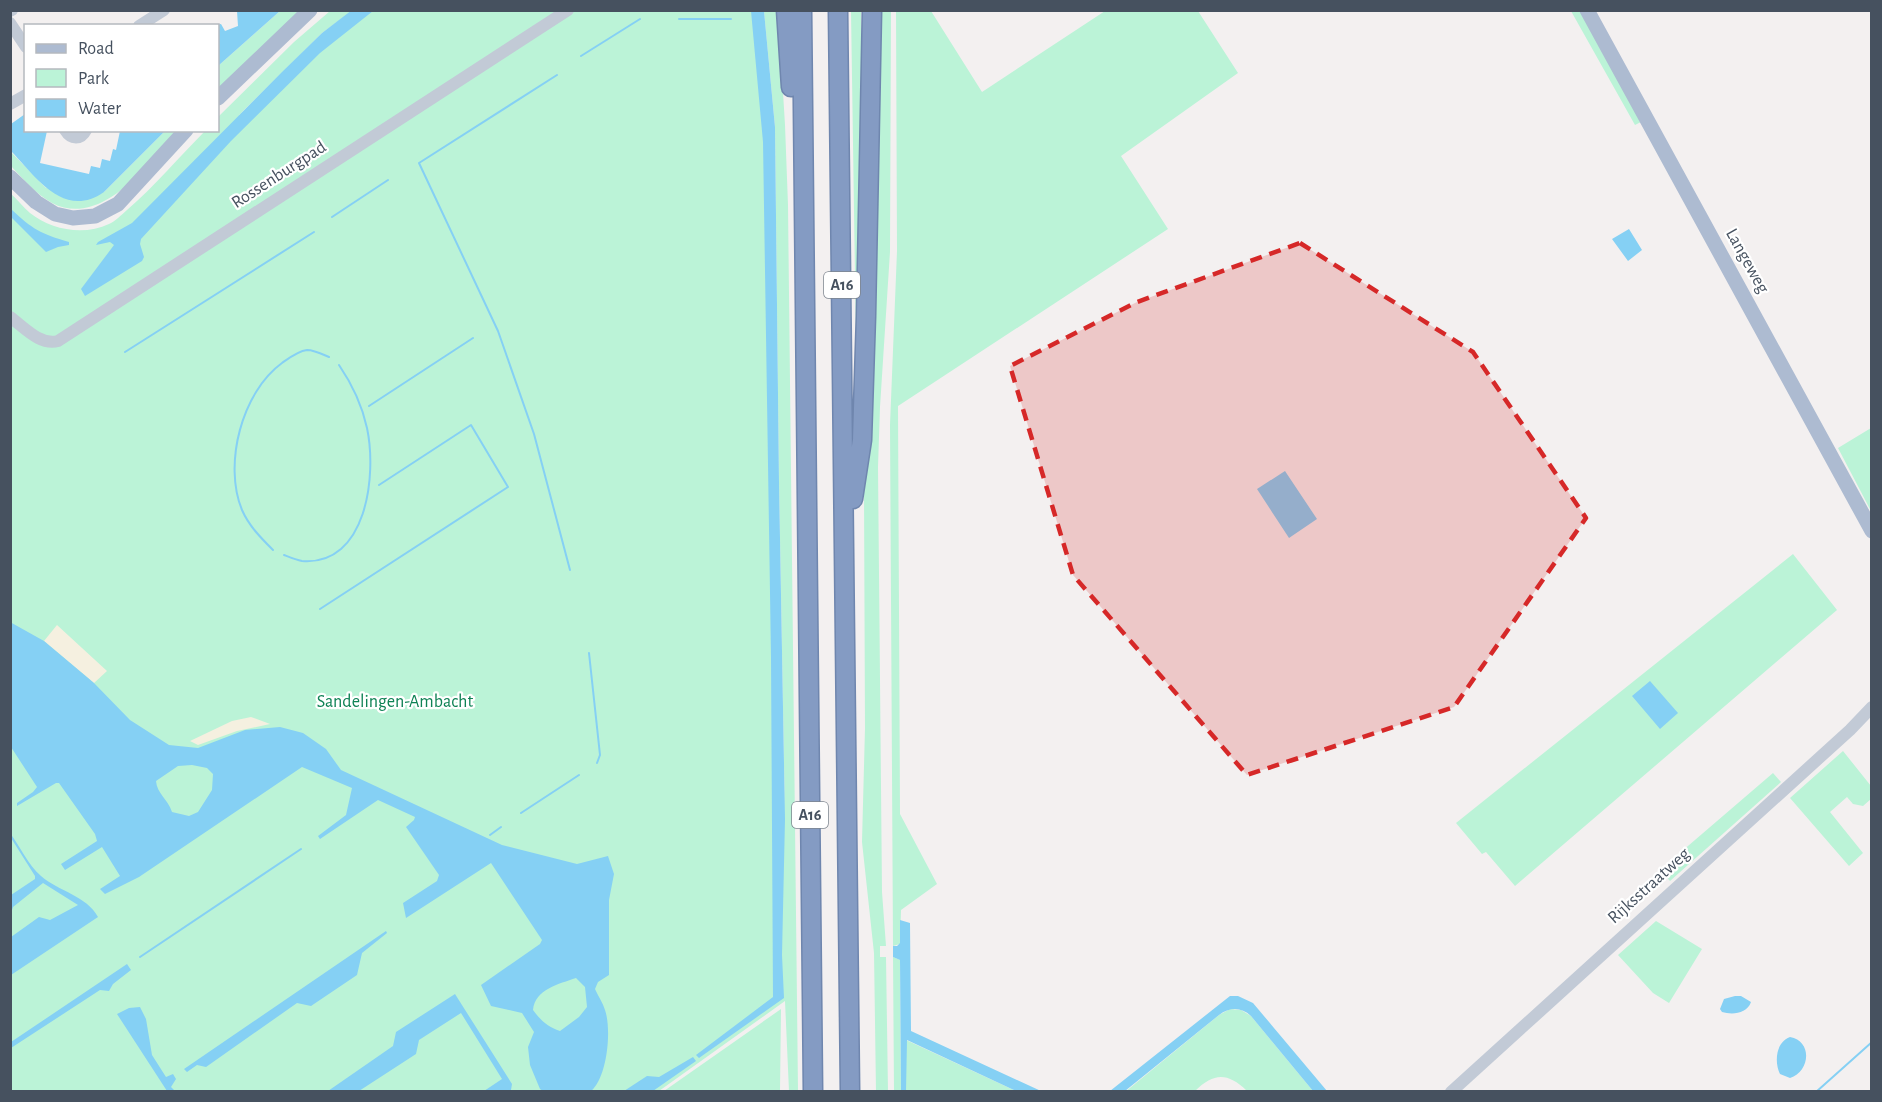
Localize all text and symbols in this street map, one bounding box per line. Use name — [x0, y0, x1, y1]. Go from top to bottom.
legend — [24, 24, 219, 132]
text: Road — [78, 40, 114, 58]
text: Park — [78, 70, 110, 88]
text: Water — [78, 100, 121, 118]
street label: Rossenburgpad — [229, 138, 329, 212]
street label: Langeweg — [1722, 226, 1772, 296]
road number: A16 — [824, 272, 860, 298]
park label: Sandelingen-Ambacht — [317, 693, 473, 711]
road number: A16 — [792, 802, 828, 828]
street label: Rijksstraatweg — [1605, 845, 1694, 927]

